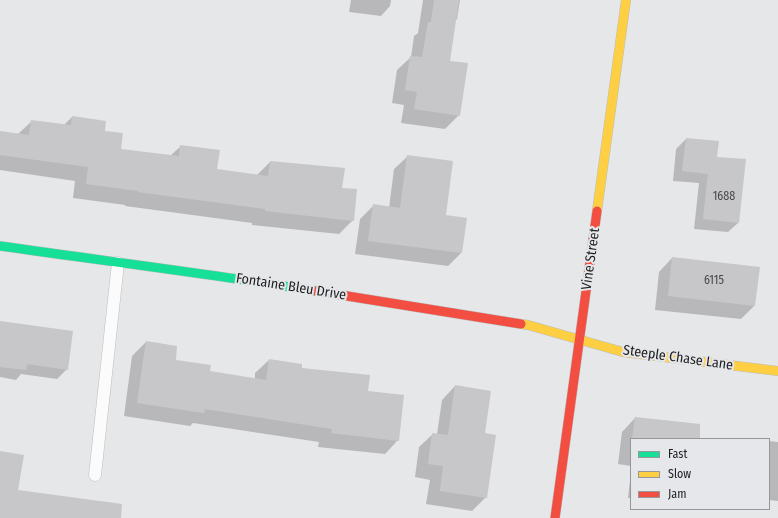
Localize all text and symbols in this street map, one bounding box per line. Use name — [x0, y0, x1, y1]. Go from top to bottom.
house number: 1688 — [713, 190, 735, 204]
street label: Vine Street — [578, 227, 604, 291]
street label: Fontaine Bleu Drive — [235, 270, 347, 304]
house number: 6115 — [704, 274, 724, 288]
street label: Steeple Chase Lane — [622, 342, 734, 374]
legend — [630, 438, 770, 510]
text: Fast — [668, 447, 687, 461]
text: Slow — [668, 467, 691, 481]
text: Jam — [668, 487, 686, 501]

